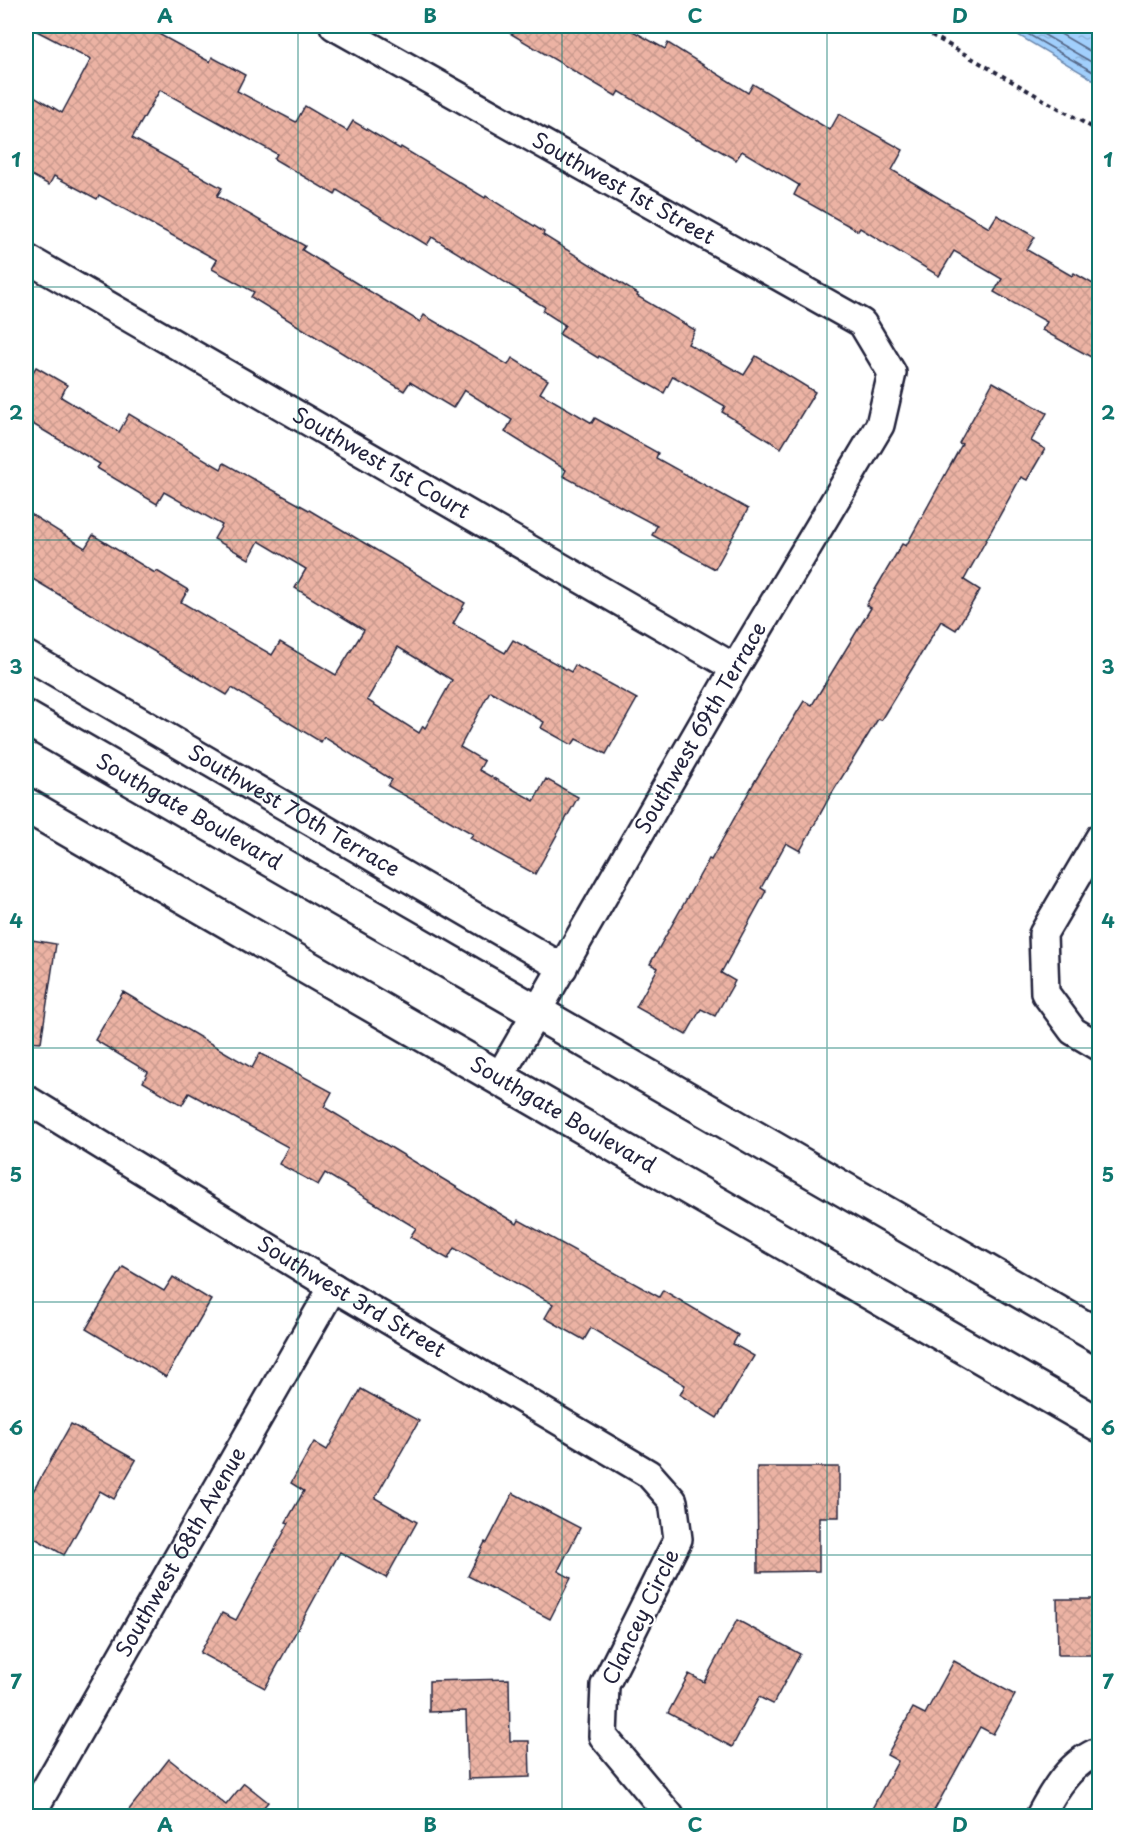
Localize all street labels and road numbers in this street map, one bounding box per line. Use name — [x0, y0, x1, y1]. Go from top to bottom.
street label: Southwest 1st Street — [527, 123, 722, 251]
street label: Southwest 1st Court — [287, 398, 477, 526]
street label: Southwest 69th Terrace — [625, 615, 773, 839]
street label: Southwest 70th Terrace — [183, 735, 407, 884]
street label: Southgate Boulevard — [91, 744, 289, 876]
street label: Southgate Boulevard — [465, 1047, 663, 1180]
street label: Southwest 3rd Street — [252, 1227, 453, 1364]
street label: Southwest 68th Avenue — [106, 1440, 252, 1662]
street label: Clancey Circle — [592, 1543, 686, 1690]

